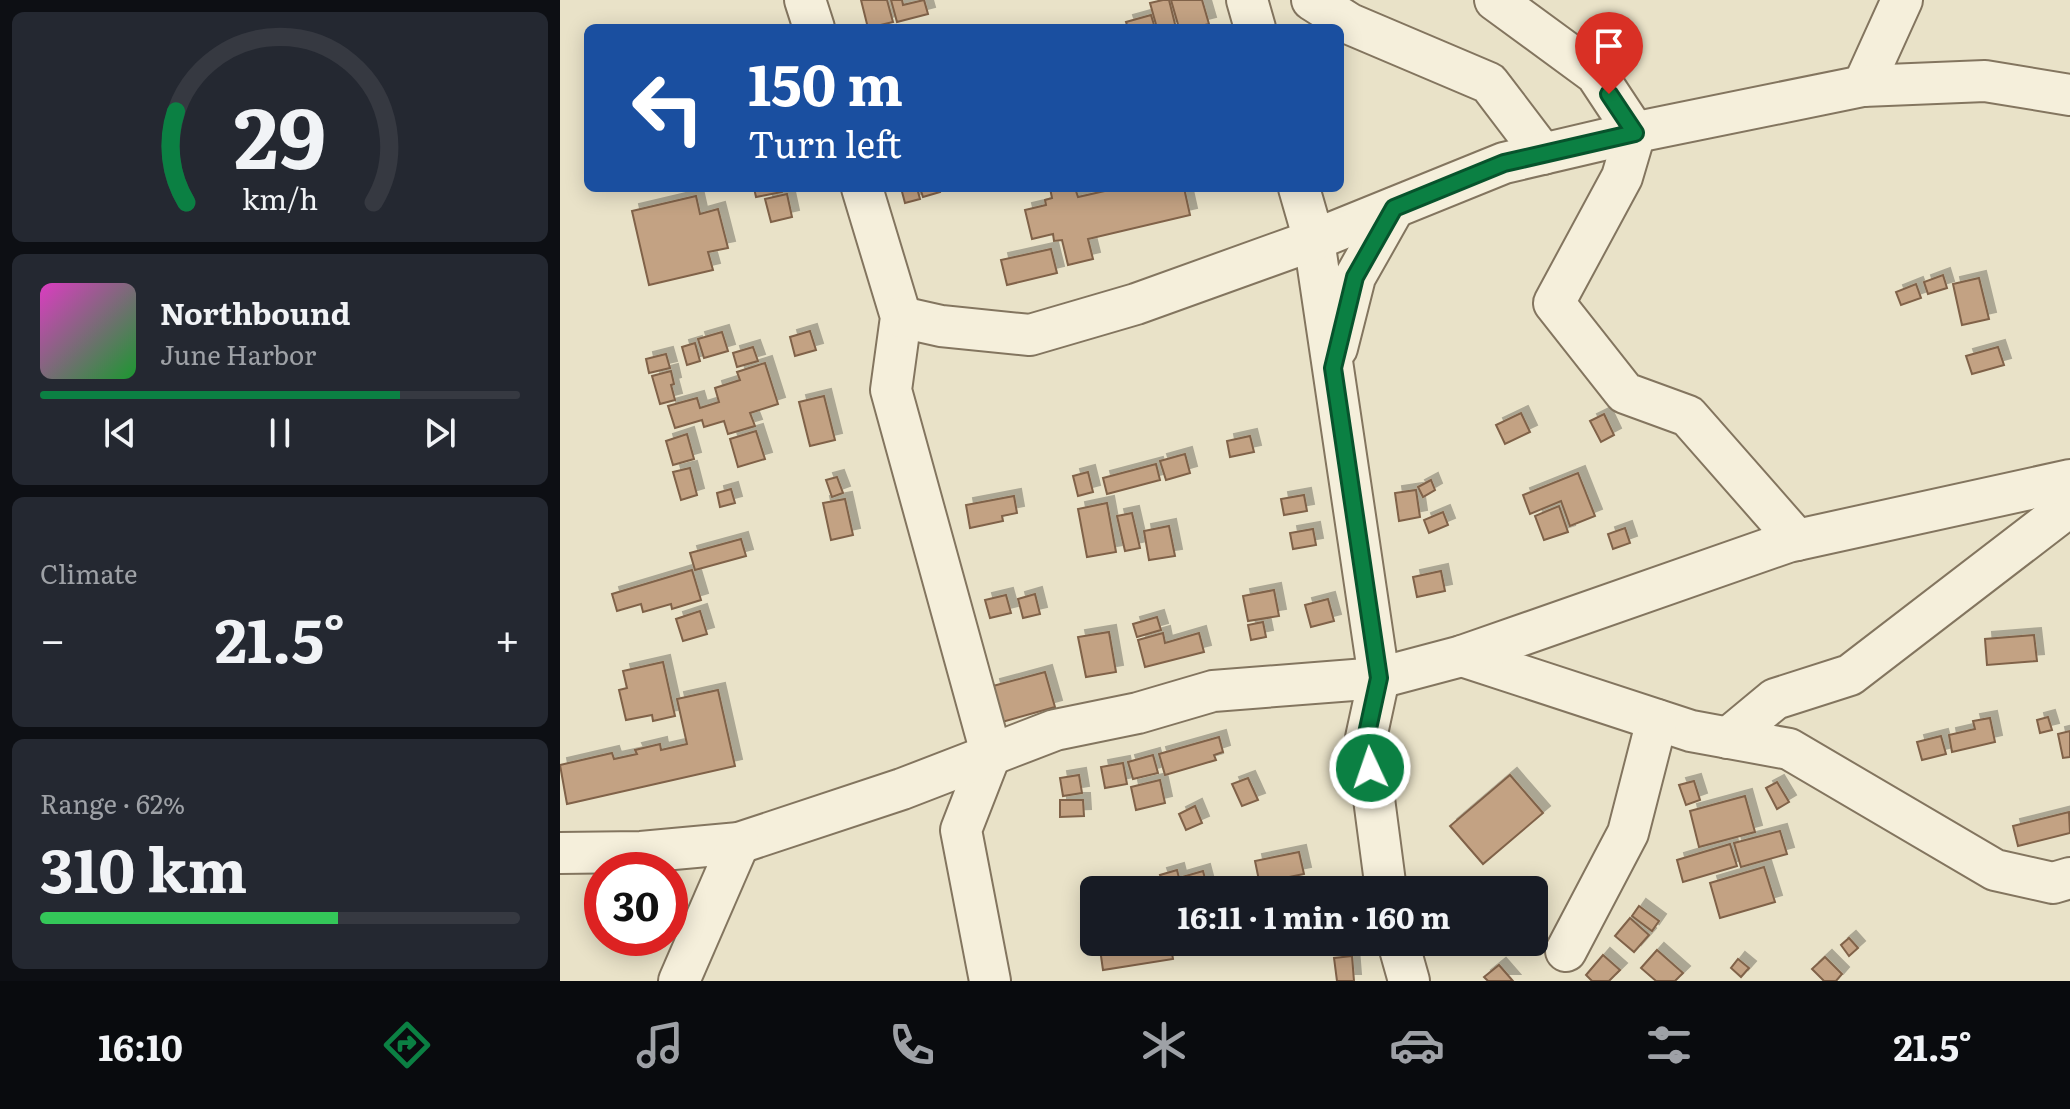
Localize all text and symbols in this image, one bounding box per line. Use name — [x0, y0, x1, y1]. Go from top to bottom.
pin — [1575, 12, 1643, 94]
icon: arrive — [1587, 24, 1631, 68]
text: 150 m — [748, 40, 903, 123]
icon: left — [616, 56, 720, 160]
text: 29 — [234, 71, 326, 195]
text: Turn left — [748, 116, 902, 169]
text: km/h — [242, 176, 318, 219]
text: Northbound — [160, 290, 351, 334]
text: June Harbor — [160, 334, 316, 373]
icon: previous — [98, 411, 142, 455]
icon: pause — [258, 411, 302, 455]
icon: next — [418, 411, 462, 455]
text: Climate — [40, 553, 138, 592]
text: 21.5° — [215, 592, 345, 681]
text: − — [40, 604, 66, 670]
text: + — [494, 604, 520, 670]
position arrow — [1328, 726, 1412, 810]
text: Range · 62% — [40, 783, 185, 822]
text: 310 km — [40, 822, 247, 911]
speed limit sign: 30 — [584, 852, 688, 956]
text: 16:11 · 1 min · 160 m — [1178, 894, 1450, 938]
icon: directions — [379, 1017, 435, 1073]
icon: music — [632, 1017, 688, 1073]
icon: phone — [884, 1017, 940, 1073]
icon: climate — [1136, 1017, 1192, 1073]
icon: car — [1389, 1017, 1445, 1073]
icon: filters — [1641, 1017, 1697, 1073]
text: 16:10 — [98, 1019, 183, 1072]
text: 21.5° — [1893, 1019, 1972, 1072]

